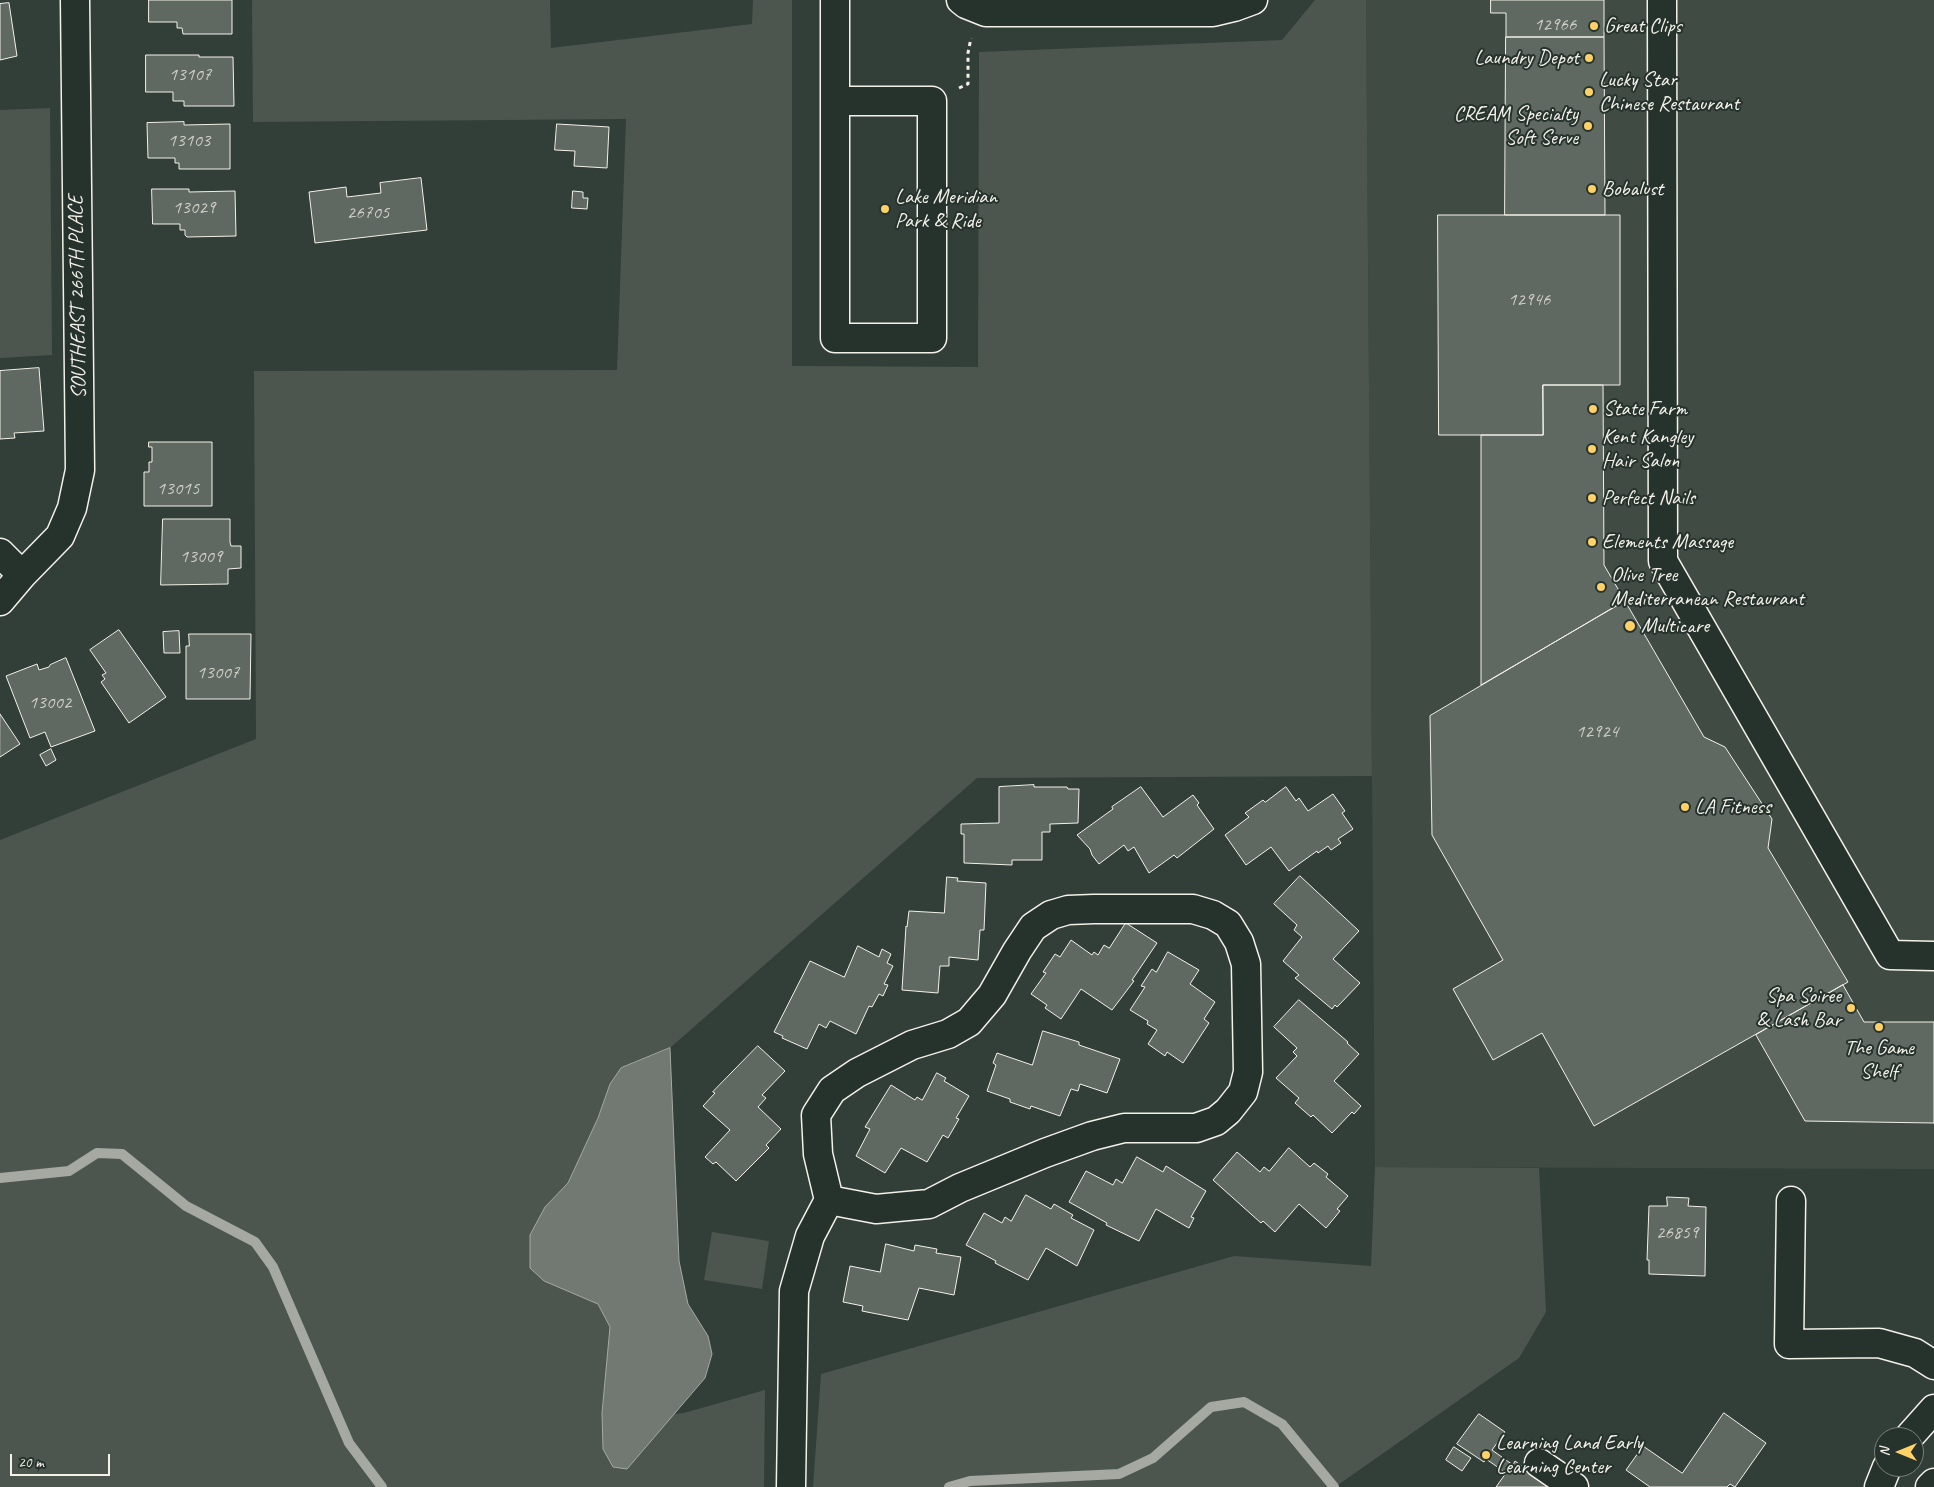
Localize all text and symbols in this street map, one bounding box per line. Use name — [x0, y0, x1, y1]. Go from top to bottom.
place label: Great Clips — [1604, 13, 1682, 39]
house number: 12966 — [1534, 14, 1576, 36]
marker: Great Clips — [1588, 20, 1600, 32]
place label: Laundry Depot — [1474, 45, 1579, 71]
marker: Laundry Depot — [1583, 52, 1595, 64]
house number: 13107 — [169, 64, 211, 86]
place label: Lucky Star Chinese Restaurant — [1599, 67, 1739, 117]
marker: Lucky Star Chinese Restaurant — [1583, 86, 1595, 98]
place label: CREAM Specialty Soft Serve — [1454, 101, 1578, 151]
marker: CREAM Specialty Soft Serve — [1582, 120, 1594, 132]
house number: 13103 — [168, 130, 210, 152]
place label: Bobalust — [1602, 176, 1663, 202]
marker: Bobalust — [1586, 183, 1598, 195]
place label: Lake Meridian Park & Ride — [895, 184, 997, 234]
street label: SOUTHEAST 266TH PLACE — [64, 195, 92, 399]
house number: 13029 — [173, 197, 215, 219]
house number: 26705 — [347, 202, 389, 224]
marker: Lake Meridian Park & Ride — [879, 203, 891, 215]
house number: 12946 — [1508, 289, 1550, 311]
place label: State Farm — [1603, 396, 1687, 422]
marker: State Farm — [1587, 403, 1599, 415]
place label: Kent Kangley Hair Salon — [1602, 424, 1693, 474]
marker: Kent Kangley Hair Salon — [1586, 443, 1598, 455]
house number: 13015 — [157, 478, 199, 500]
place label: Perfect Nails — [1602, 485, 1695, 511]
marker: Perfect Nails — [1586, 492, 1598, 504]
place label: Elements Massage — [1602, 529, 1733, 555]
marker: Elements Massage — [1586, 536, 1598, 548]
house number: 13009 — [180, 546, 222, 568]
place label: Olive Tree Mediterranean Restaurant — [1611, 562, 1804, 612]
marker: Olive Tree Mediterranean Restaurant — [1595, 581, 1607, 593]
place label: Multicare — [1641, 613, 1709, 639]
marker: Multicare — [1623, 619, 1637, 633]
house number: 13007 — [197, 662, 239, 684]
house number: 13002 — [29, 692, 71, 714]
house number: 12924 — [1576, 721, 1618, 743]
place label: LA Fitness — [1695, 794, 1771, 820]
marker: LA Fitness — [1679, 801, 1691, 813]
place label: Spa Soiree & Lash Bar — [1757, 983, 1841, 1033]
marker: Spa Soiree & Lash Bar — [1845, 1002, 1857, 1014]
marker: The Game Shelf — [1873, 1021, 1885, 1033]
place label: The Game Shelf — [1844, 1035, 1914, 1085]
house number: 26859 — [1656, 1222, 1698, 1244]
north arrow — [1874, 1427, 1924, 1477]
place label: Learning Land Early Learning Center — [1496, 1430, 1643, 1480]
scale bar — [12, 1444, 112, 1476]
text: N — [1876, 1448, 1893, 1456]
marker: Learning Land Early Learning Center — [1480, 1449, 1492, 1461]
text: 20 m — [18, 1453, 44, 1472]

